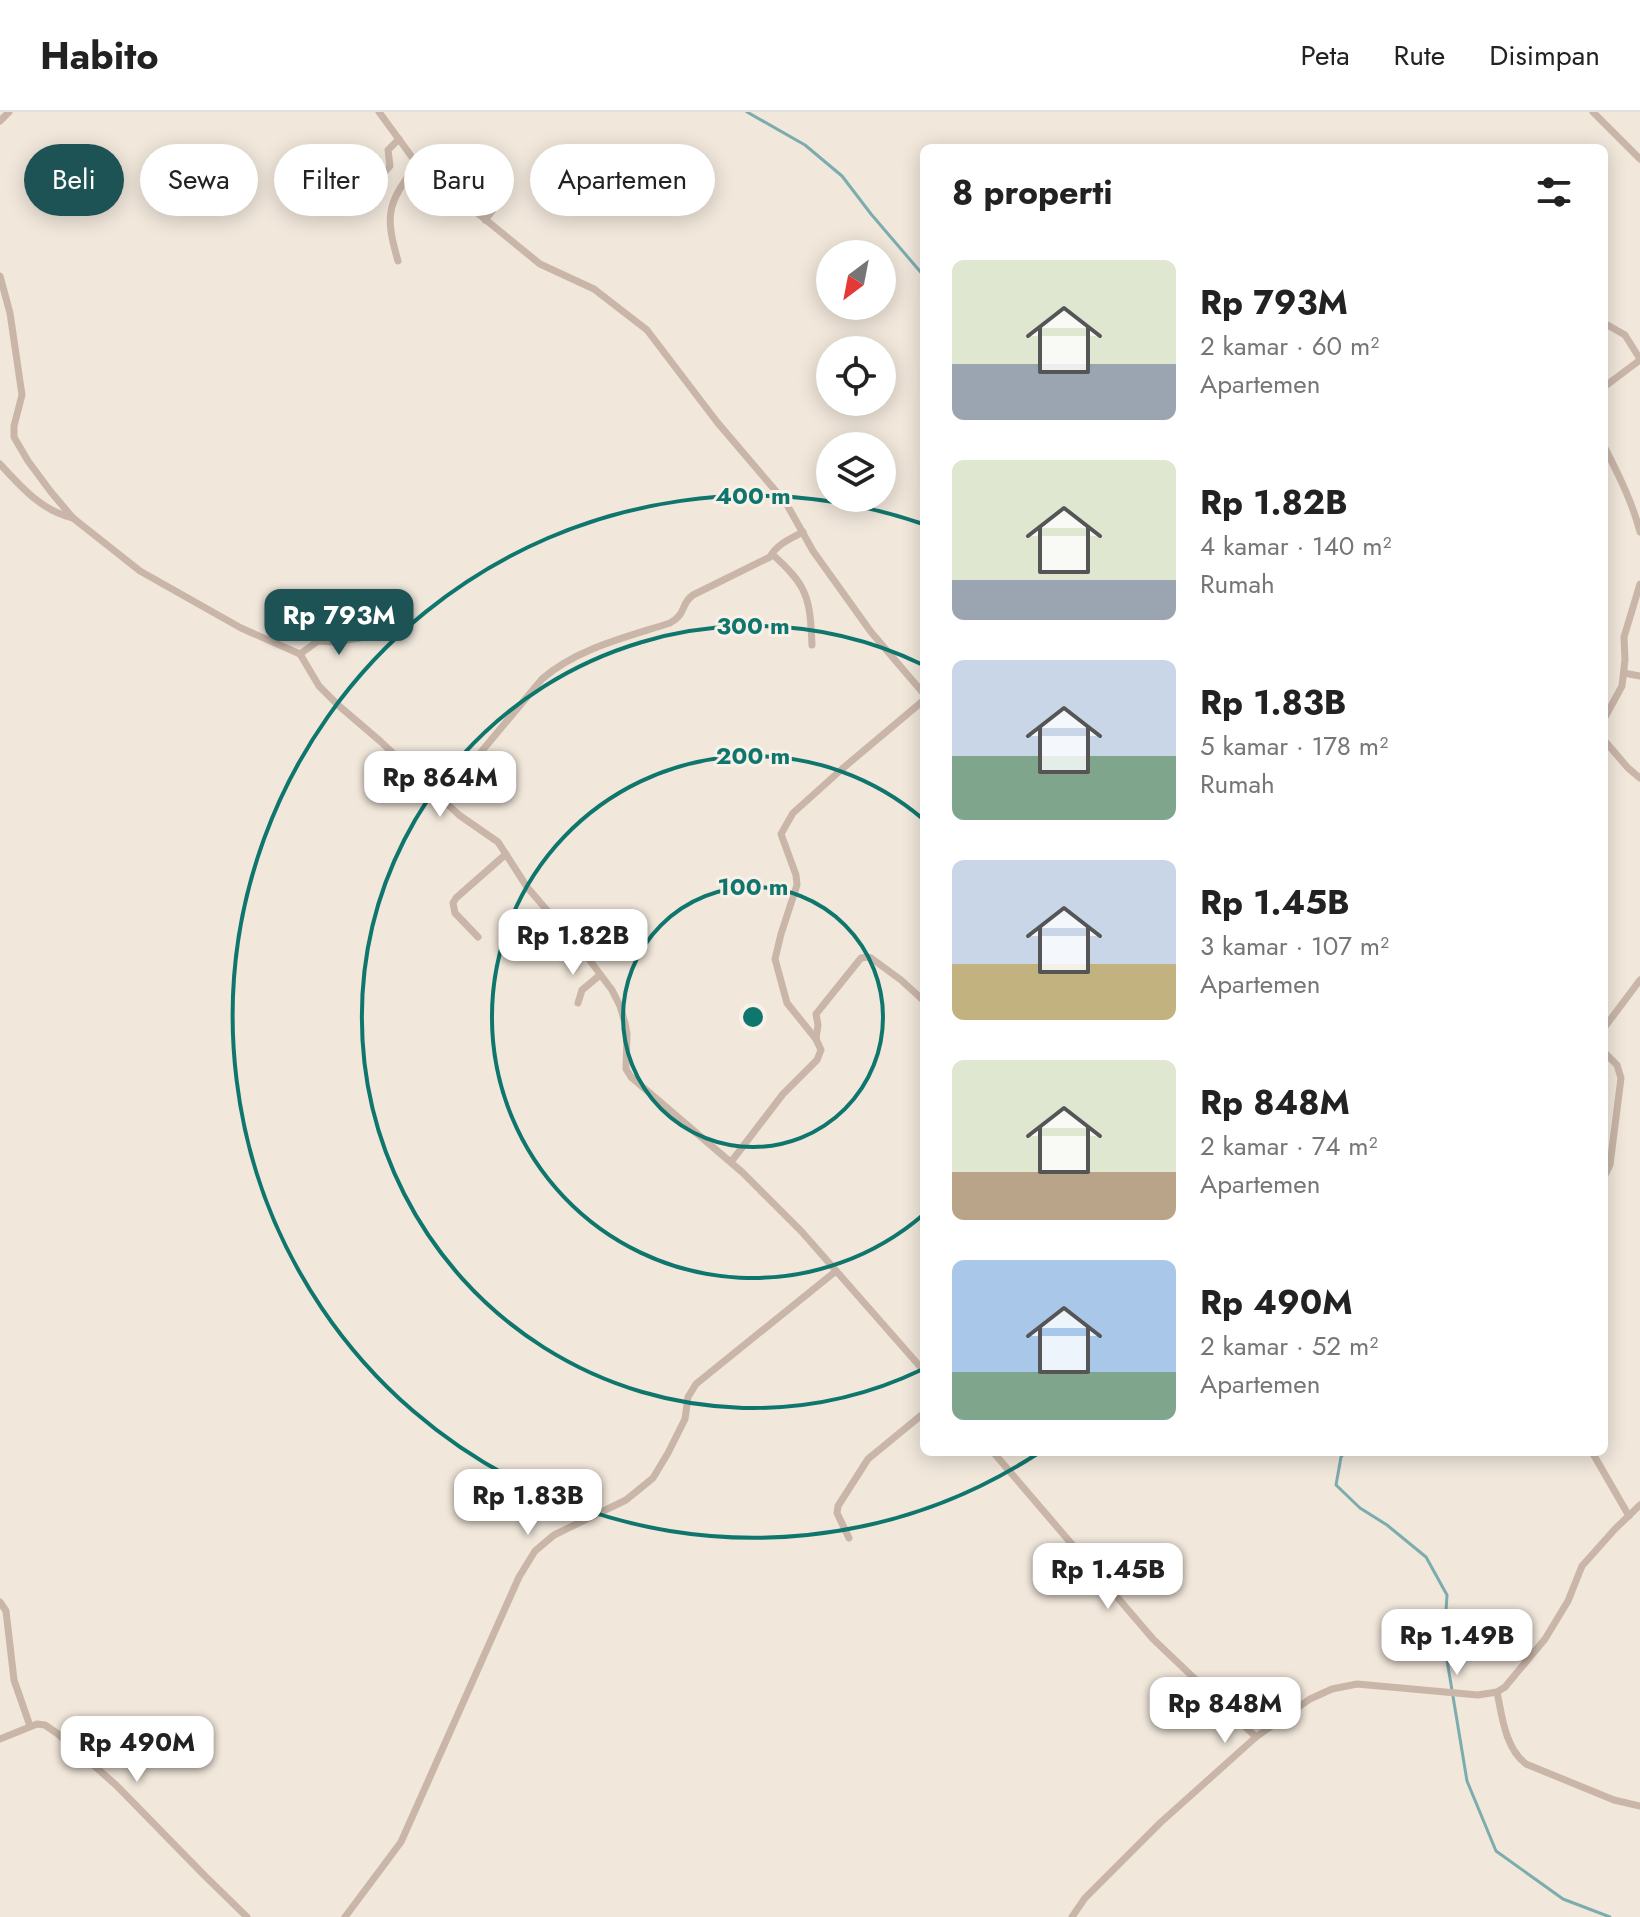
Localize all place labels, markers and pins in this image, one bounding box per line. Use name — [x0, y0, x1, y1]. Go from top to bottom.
pin: Rp 793M — [265, 589, 413, 657]
pin: Rp 864M — [366, 751, 514, 819]
pin: Rp 1.82B — [490, 909, 656, 977]
centre of rings — [739, 1003, 767, 1031]
pin: Rp 1.83B — [445, 1469, 611, 1537]
pin: Rp 1.45B — [1025, 1543, 1191, 1611]
pin: Rp 1.49B — [1374, 1609, 1540, 1677]
pin: Rp 848M — [1151, 1677, 1299, 1745]
pin: Rp 490M — [63, 1716, 211, 1784]

